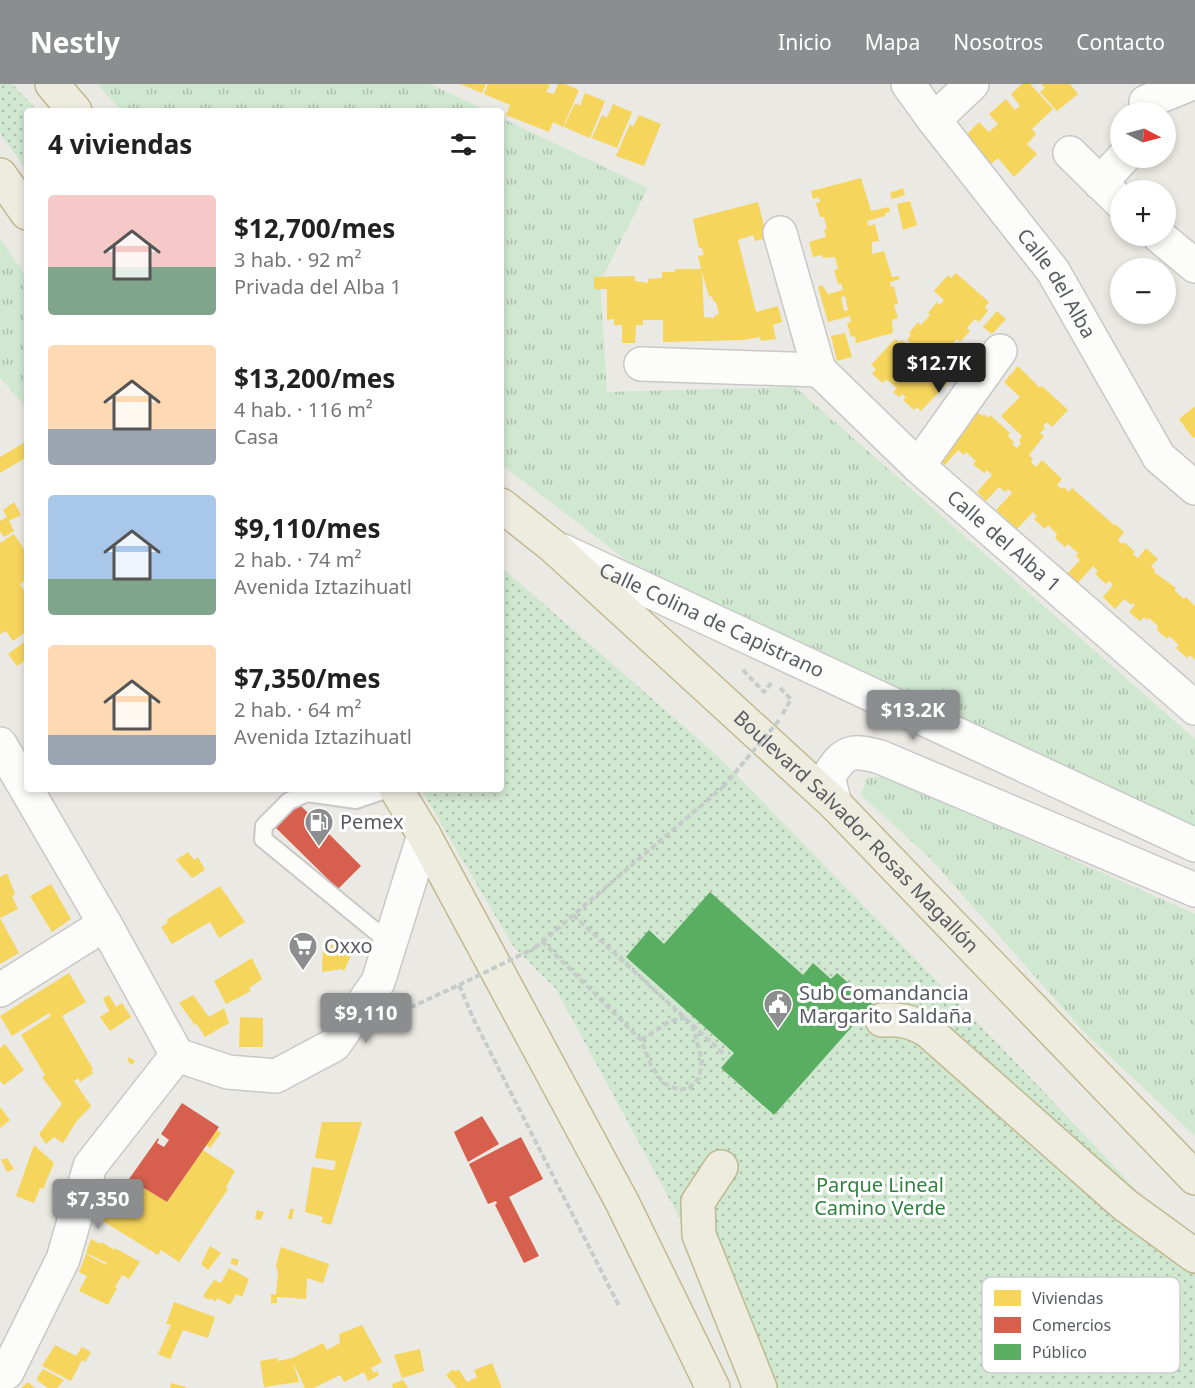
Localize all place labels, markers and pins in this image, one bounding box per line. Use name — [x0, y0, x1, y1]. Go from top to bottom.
pin: $12.7K — [890, 343, 988, 394]
pin: $13.2K — [864, 690, 962, 741]
fuel station icon: Pemex — [303, 806, 335, 848]
place label: Pemex — [340, 808, 404, 835]
supermarket icon: Oxxo — [287, 930, 319, 972]
place label: Oxxo — [324, 932, 372, 959]
place label: Sub Comandancia Margarito Saldaña — [799, 979, 972, 1029]
public building icon: Sub Comandancia Margarito Saldaña — [762, 988, 794, 1030]
pin: $9,110 — [317, 993, 415, 1044]
pin: $7,350 — [49, 1179, 147, 1230]

